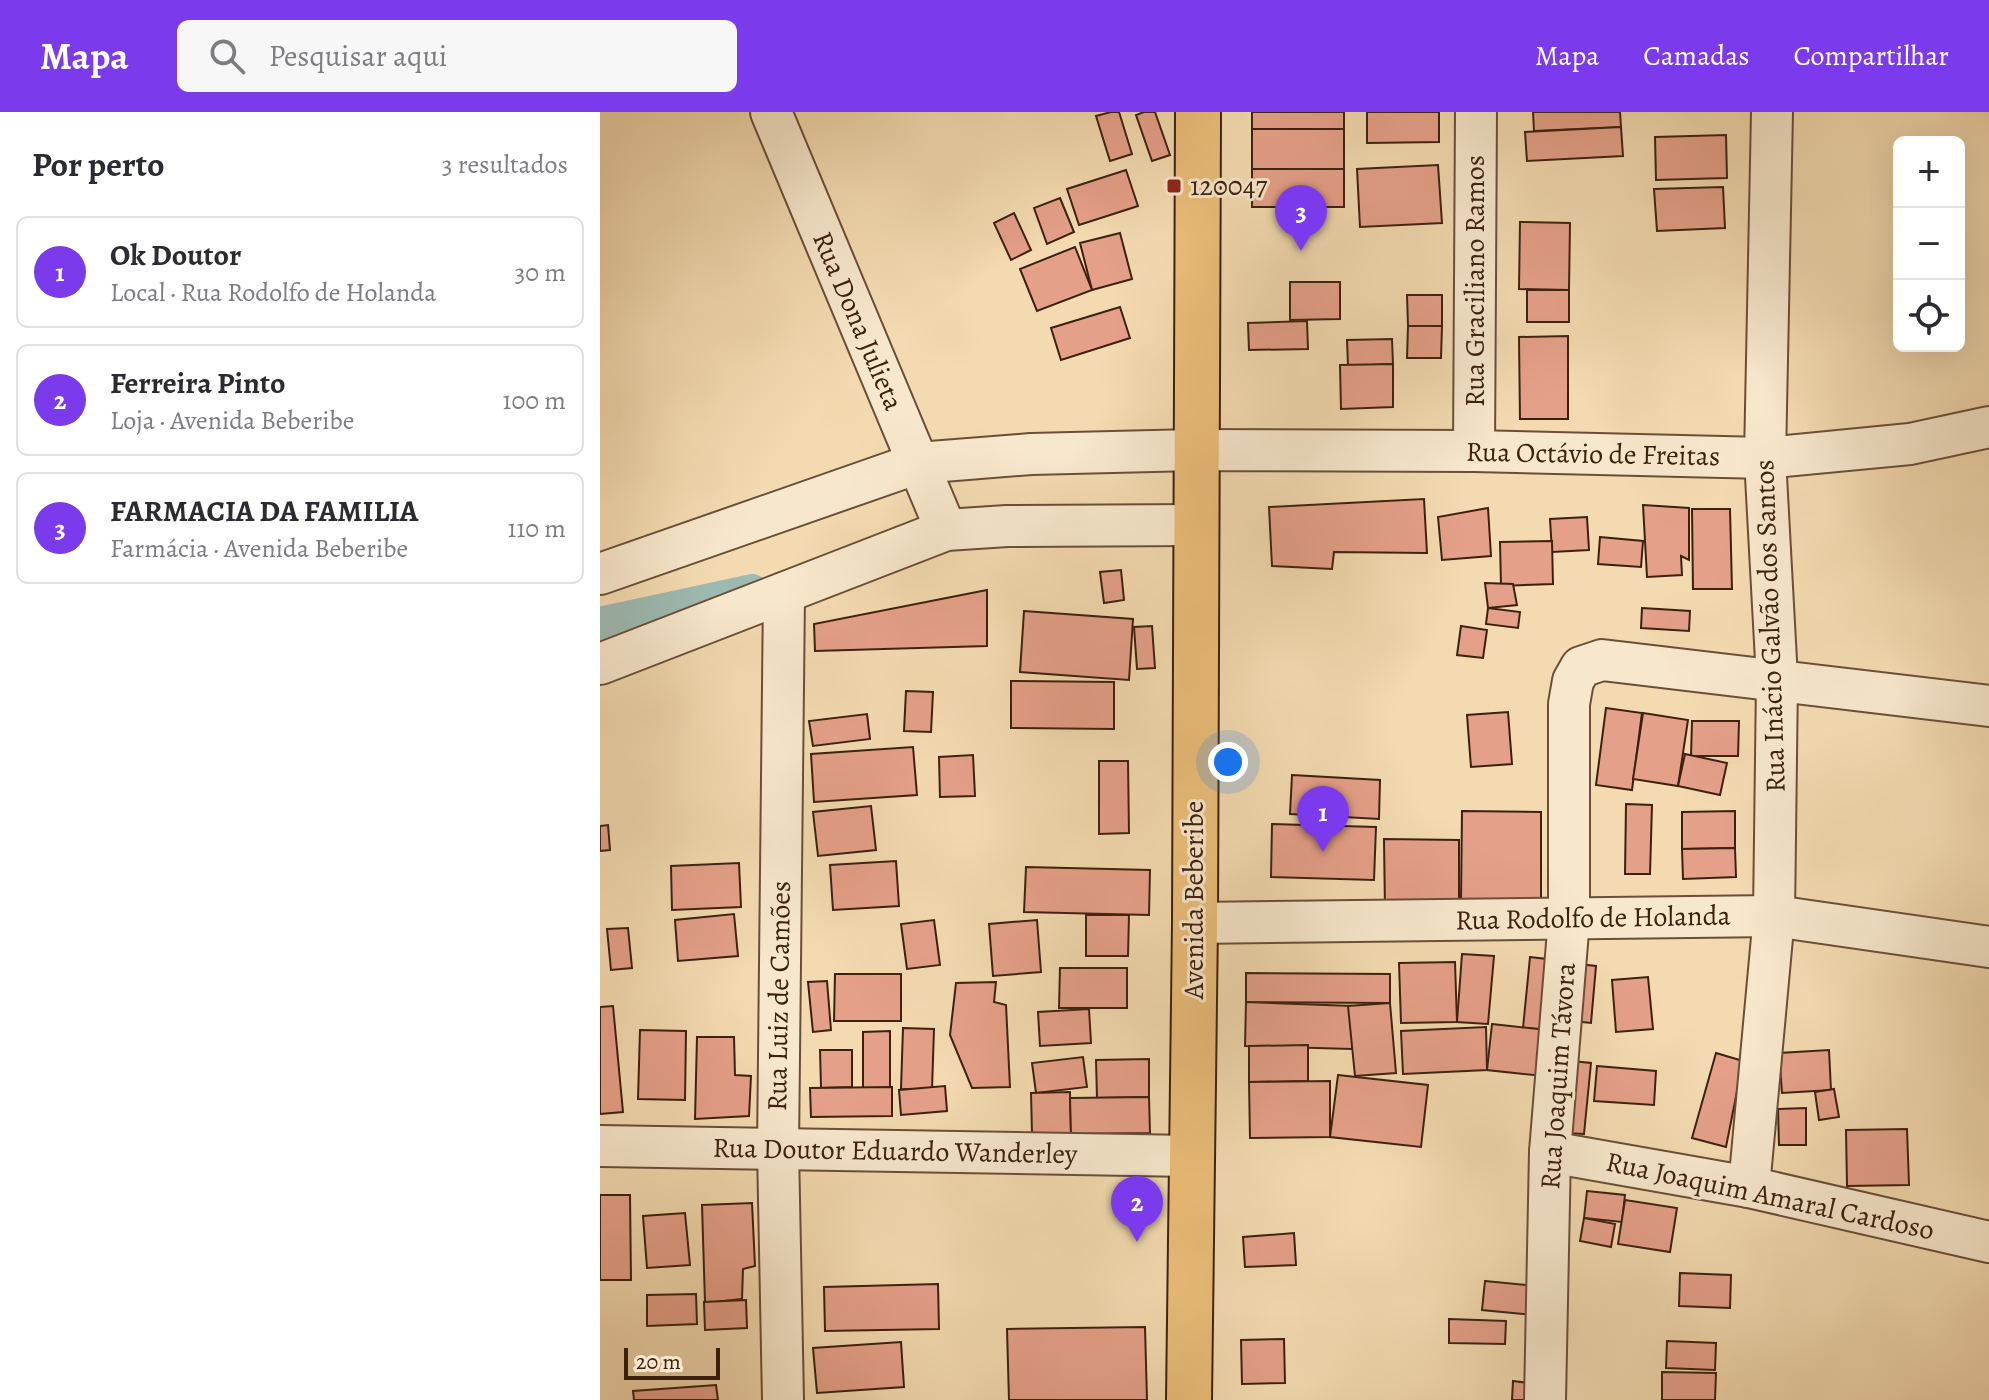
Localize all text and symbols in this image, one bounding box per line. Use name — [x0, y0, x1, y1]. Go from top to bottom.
search box — [177, 20, 737, 92]
text: Mapa — [40, 30, 129, 82]
icon: search — [205, 34, 249, 78]
text: Pesquisar aqui — [269, 36, 447, 76]
text: Mapa — [1535, 37, 1599, 75]
text: Camadas — [1643, 37, 1750, 75]
text: Compartilhar — [1794, 37, 1949, 75]
map controls — [1893, 136, 1965, 352]
button: + — [1893, 136, 1965, 208]
text: Por perto — [32, 141, 165, 188]
text: 3 resultados — [442, 147, 568, 182]
street label: Rua Graciliano Ramos — [1456, 155, 1494, 407]
place label: 120047 — [1190, 167, 1267, 205]
marker: 120047 — [1165, 177, 1183, 195]
pin: 3 — [1275, 185, 1327, 251]
button: − — [1893, 208, 1965, 280]
street label: Rua Dona Julieta — [803, 226, 913, 416]
text: Ok Doutor — [110, 235, 241, 275]
text: 1 — [55, 255, 65, 290]
text: 30 m — [515, 255, 566, 290]
text: Local · Rua Rodolfo de Holanda — [110, 275, 436, 310]
button: locate — [1893, 280, 1965, 352]
text: Ferreira Pinto — [110, 363, 285, 403]
text: 2 — [54, 383, 66, 418]
text: 100 m — [503, 383, 566, 418]
text: Loja · Avenida Beberibe — [110, 403, 354, 438]
street label: Rua Octávio de Freitas — [1466, 433, 1720, 475]
street label: Rua Inácio Galvão dos Santos — [1745, 459, 1795, 793]
text: FARMACIA DA FAMILIA — [110, 491, 418, 531]
text: 3 — [54, 511, 66, 546]
text: 110 m — [508, 511, 566, 546]
text: Farmácia · Avenida Beberibe — [110, 531, 408, 566]
your location — [1208, 742, 1248, 782]
pin: 1 — [1297, 786, 1349, 852]
street label: Avenida Beberibe — [1175, 801, 1213, 1000]
street label: Rua Luiz de Camões — [758, 880, 800, 1112]
street label: Rua Rodolfo de Holanda — [1455, 897, 1731, 939]
street label: Rua Joaquim Távora — [1531, 961, 1585, 1191]
street label: Rua Doutor Eduardo Wanderley — [712, 1129, 1078, 1173]
street label: Rua Joaquim Amaral Cardoso — [1602, 1143, 1938, 1249]
pin: 2 — [1111, 1176, 1163, 1242]
scale bar — [624, 1344, 720, 1380]
text: 20 m — [636, 1347, 681, 1377]

